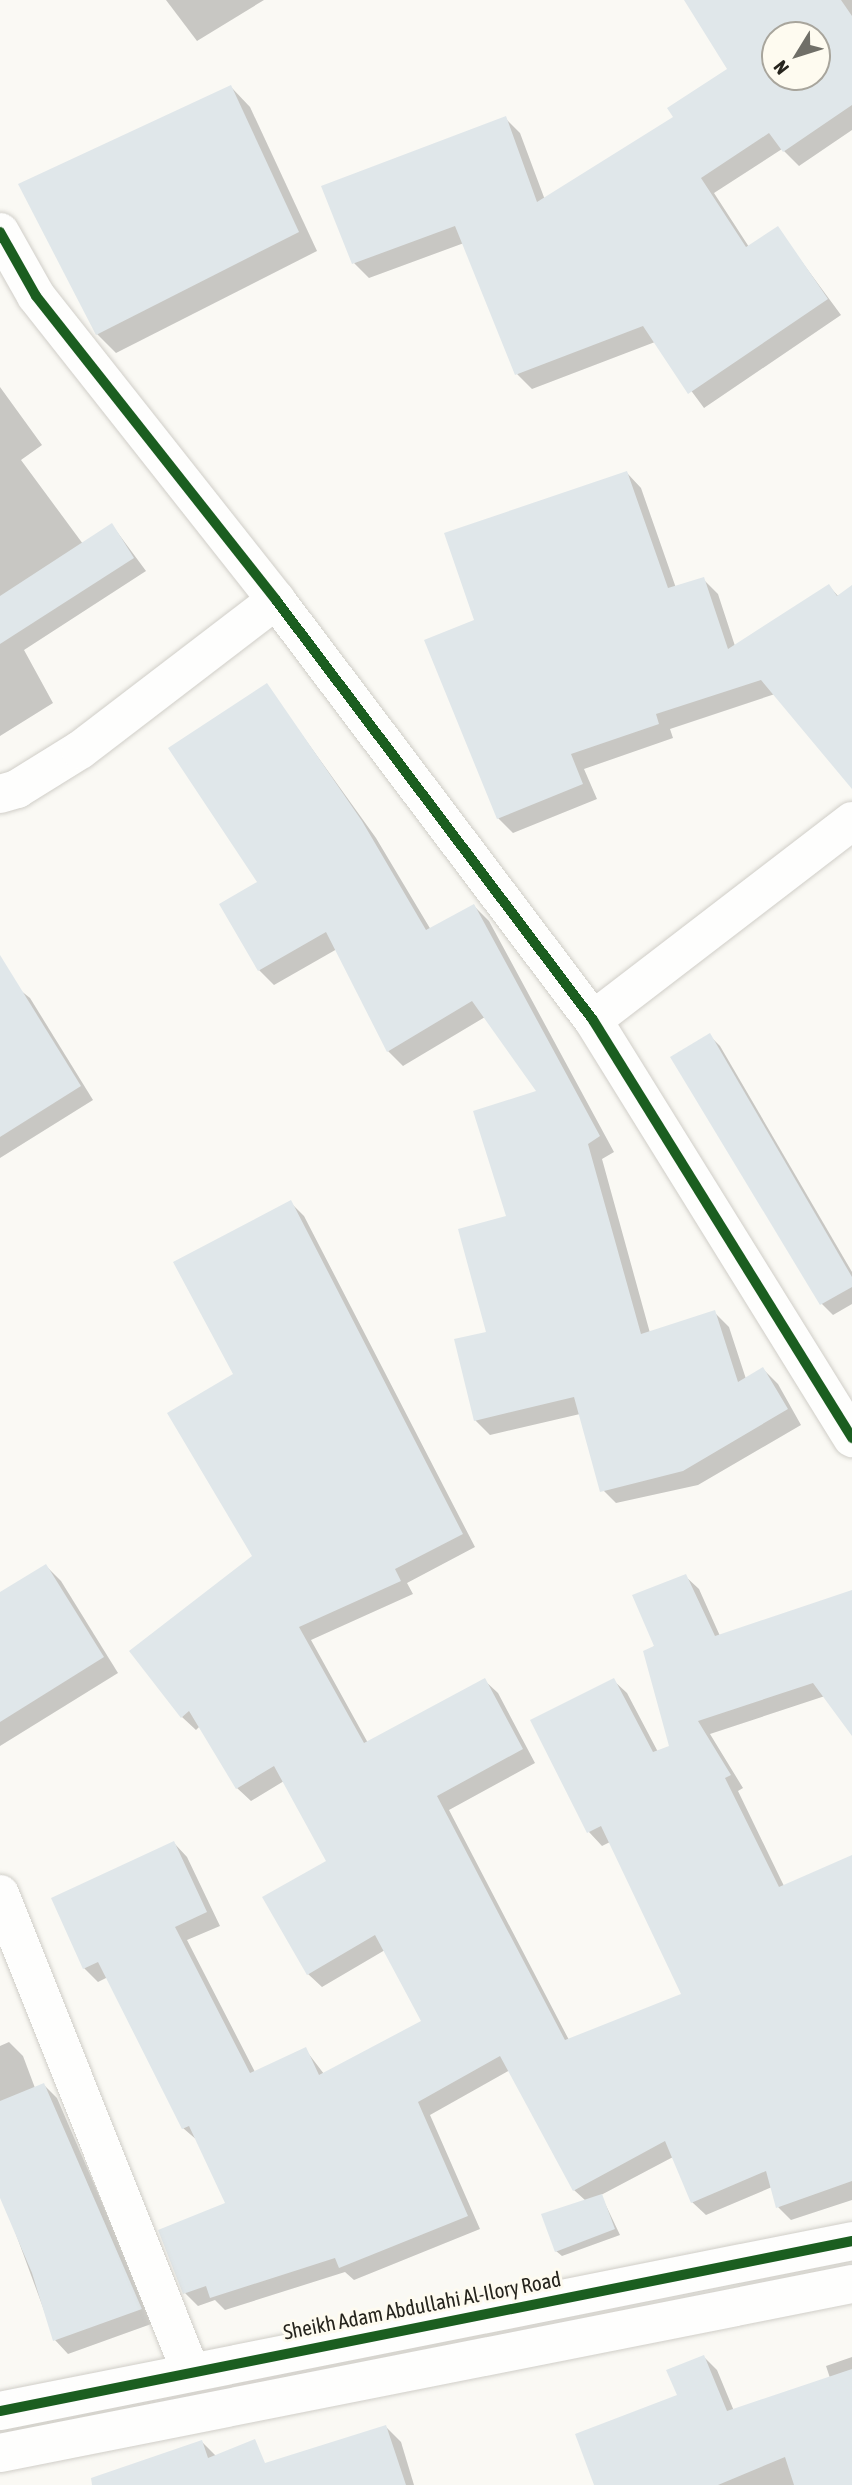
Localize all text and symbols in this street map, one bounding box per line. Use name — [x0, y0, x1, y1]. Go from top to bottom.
north arrow — [761, 21, 831, 91]
text: N — [769, 57, 793, 79]
street label: Sheikh Adam Abdullahi Al-Ilory Road — [281, 2266, 563, 2344]

